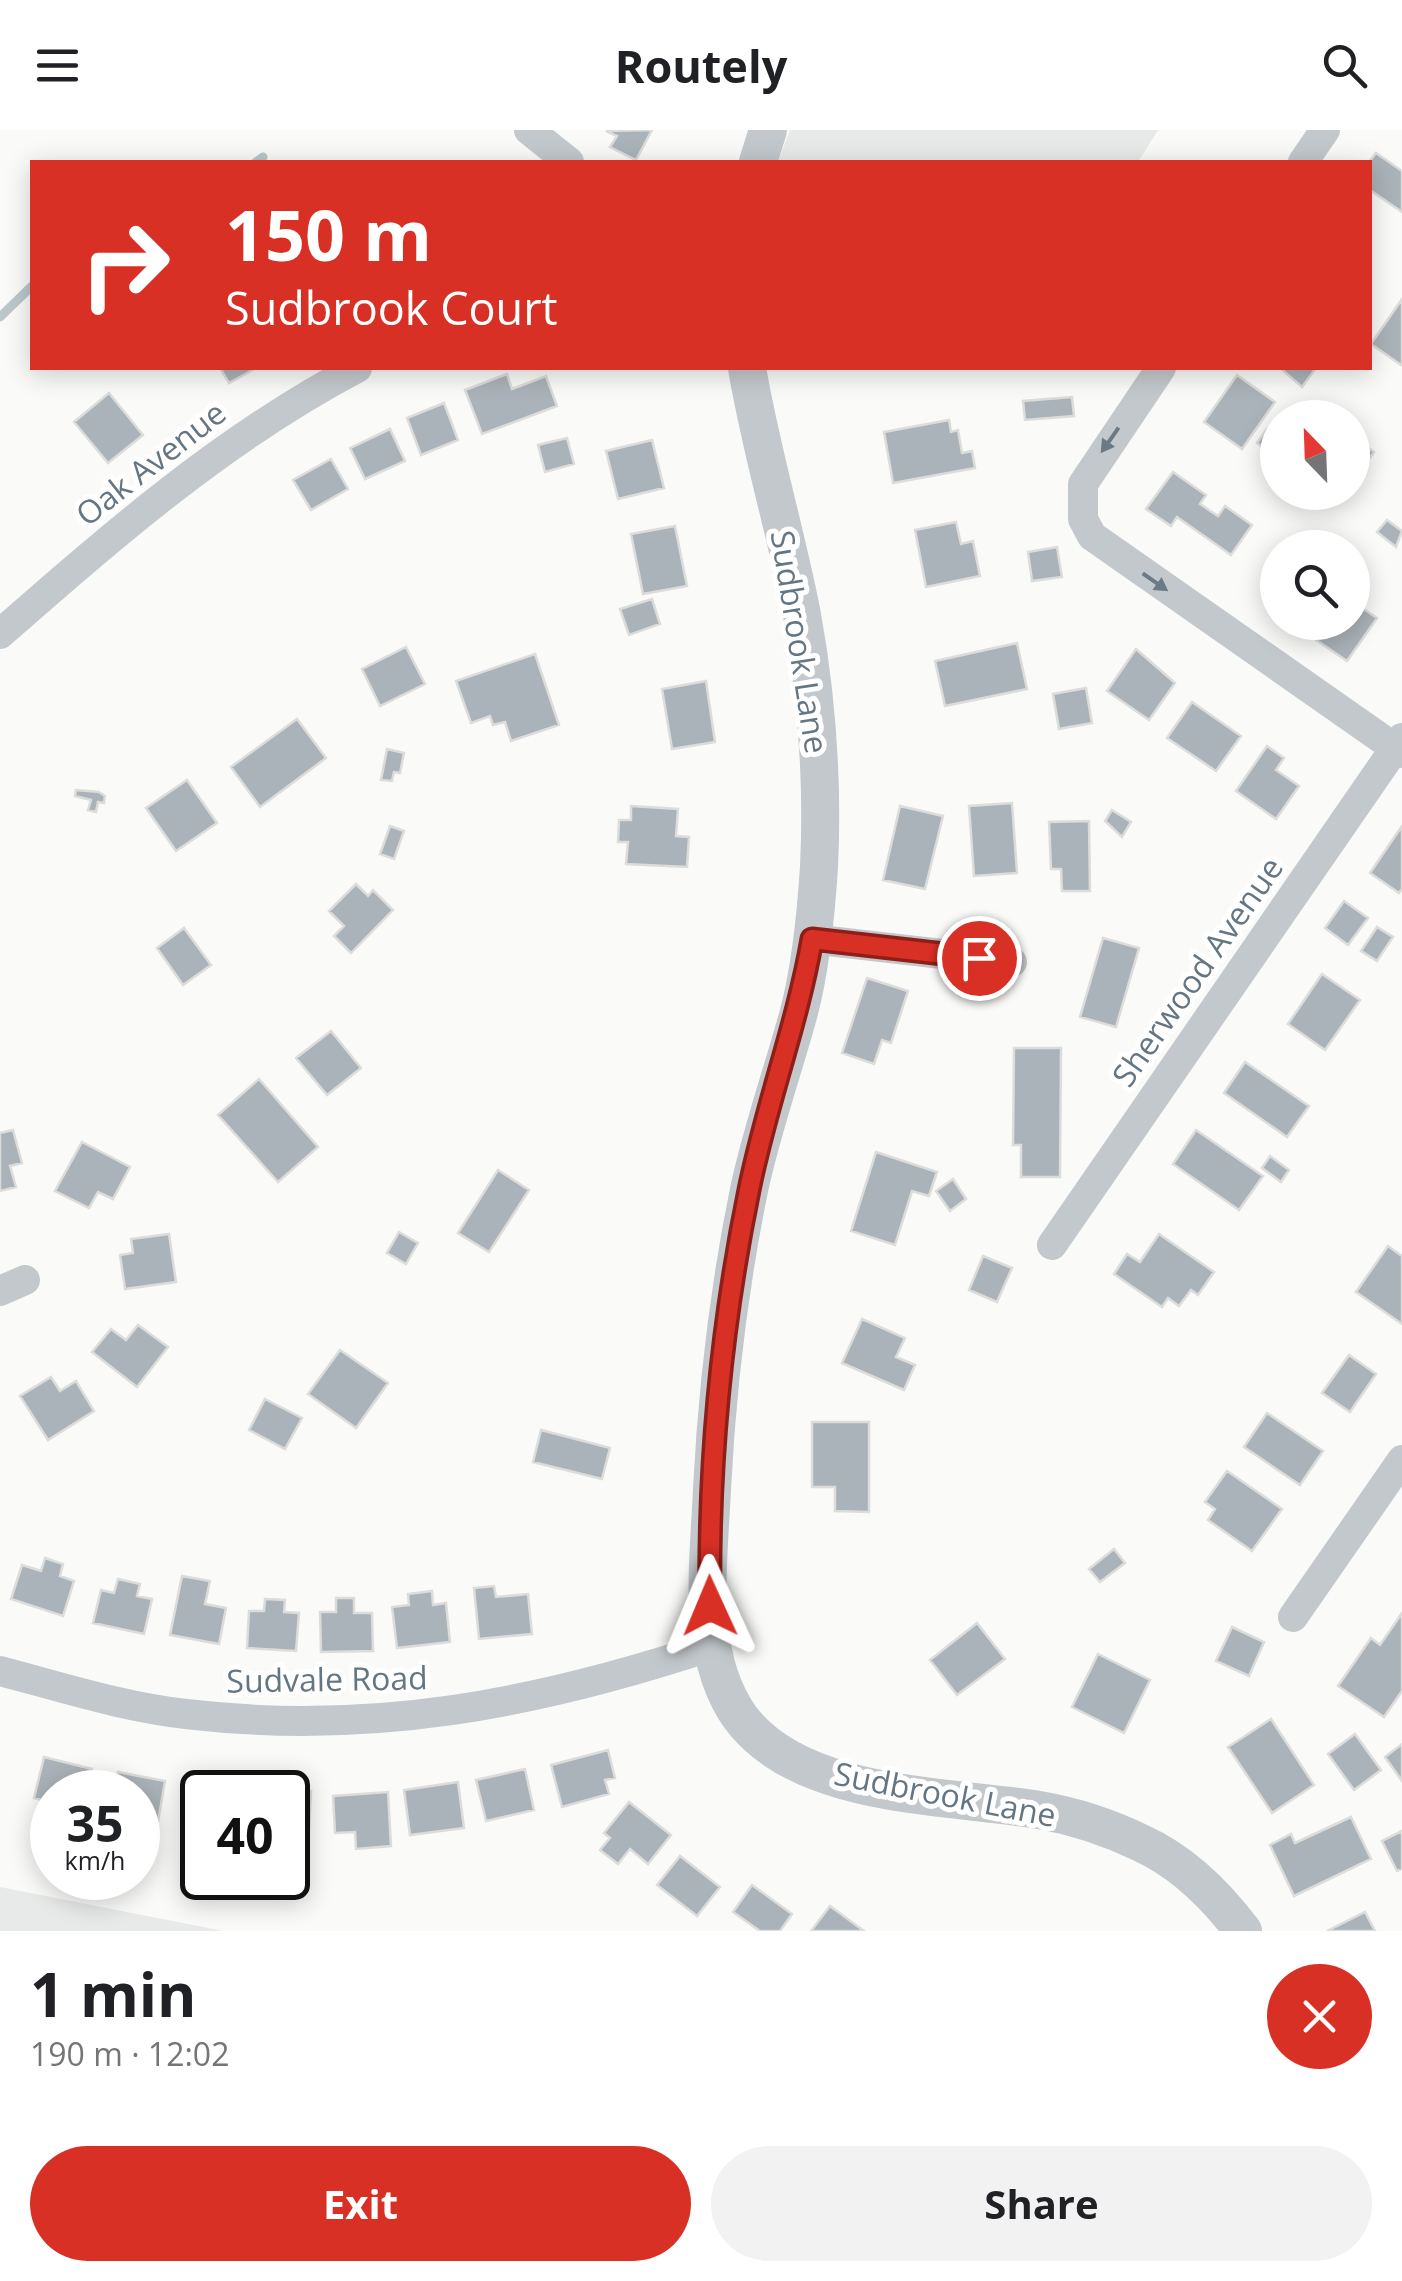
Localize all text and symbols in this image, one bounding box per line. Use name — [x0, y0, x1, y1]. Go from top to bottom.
text: Routely — [615, 35, 787, 96]
icon: menu — [30, 38, 85, 93]
icon: search — [1317, 38, 1372, 93]
text: 150 m — [225, 186, 432, 282]
icon: right — [60, 200, 190, 330]
text: Sudbrook Court — [225, 277, 558, 338]
street label: Oak Avenue — [66, 391, 234, 535]
north arrow — [1260, 400, 1370, 510]
map controls — [1260, 400, 1370, 640]
one-way arrow — [1101, 426, 1120, 453]
street label: Sudbrook Lane — [762, 527, 839, 756]
button: search — [1260, 530, 1370, 640]
one-way arrow — [1141, 572, 1168, 591]
street label: Sherwood Avenue — [1101, 848, 1292, 1094]
pin — [937, 916, 1022, 1001]
icon: arrive — [952, 931, 1007, 986]
position arrow — [658, 1554, 762, 1658]
street label: Sudvale Road — [226, 1655, 428, 1702]
street label: Sudbrook Lane — [831, 1751, 1060, 1836]
speed limit sign: 40 — [180, 1770, 310, 1900]
text: 35 — [66, 1789, 124, 1857]
text: km/h — [65, 1843, 125, 1877]
text: 1 min — [30, 1953, 197, 2035]
button: close — [1267, 1964, 1372, 2069]
text: 190 m · 12:02 — [30, 2032, 229, 2075]
button: Exit — [30, 2146, 691, 2261]
button: Share — [711, 2146, 1372, 2261]

